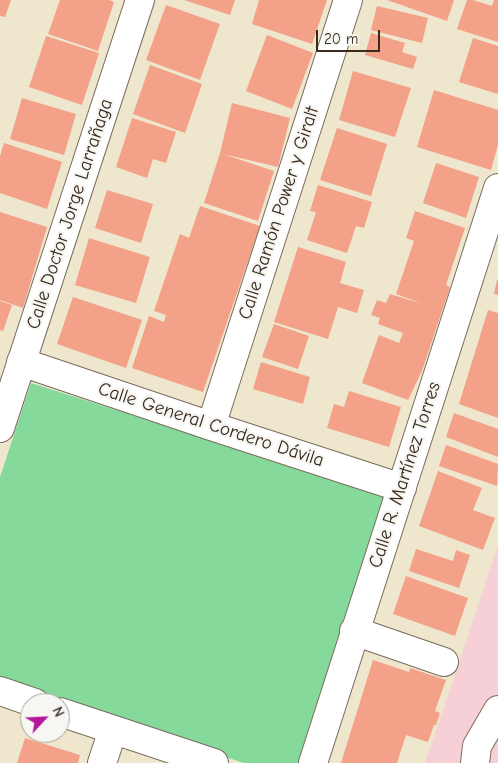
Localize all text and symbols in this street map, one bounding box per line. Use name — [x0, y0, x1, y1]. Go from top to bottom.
scale bar — [318, 20, 382, 52]
text: 20 m — [324, 30, 358, 48]
street label: Calle Doctor Jorge Larrañaga — [22, 96, 118, 332]
street label: Calle Ramón Power y Giralt — [234, 104, 324, 322]
street label: Calle General Cordero Dávila — [95, 378, 327, 472]
street label: Calle R. Martínez Torres — [364, 379, 446, 571]
north arrow — [20, 693, 70, 743]
text: N — [49, 704, 68, 720]

